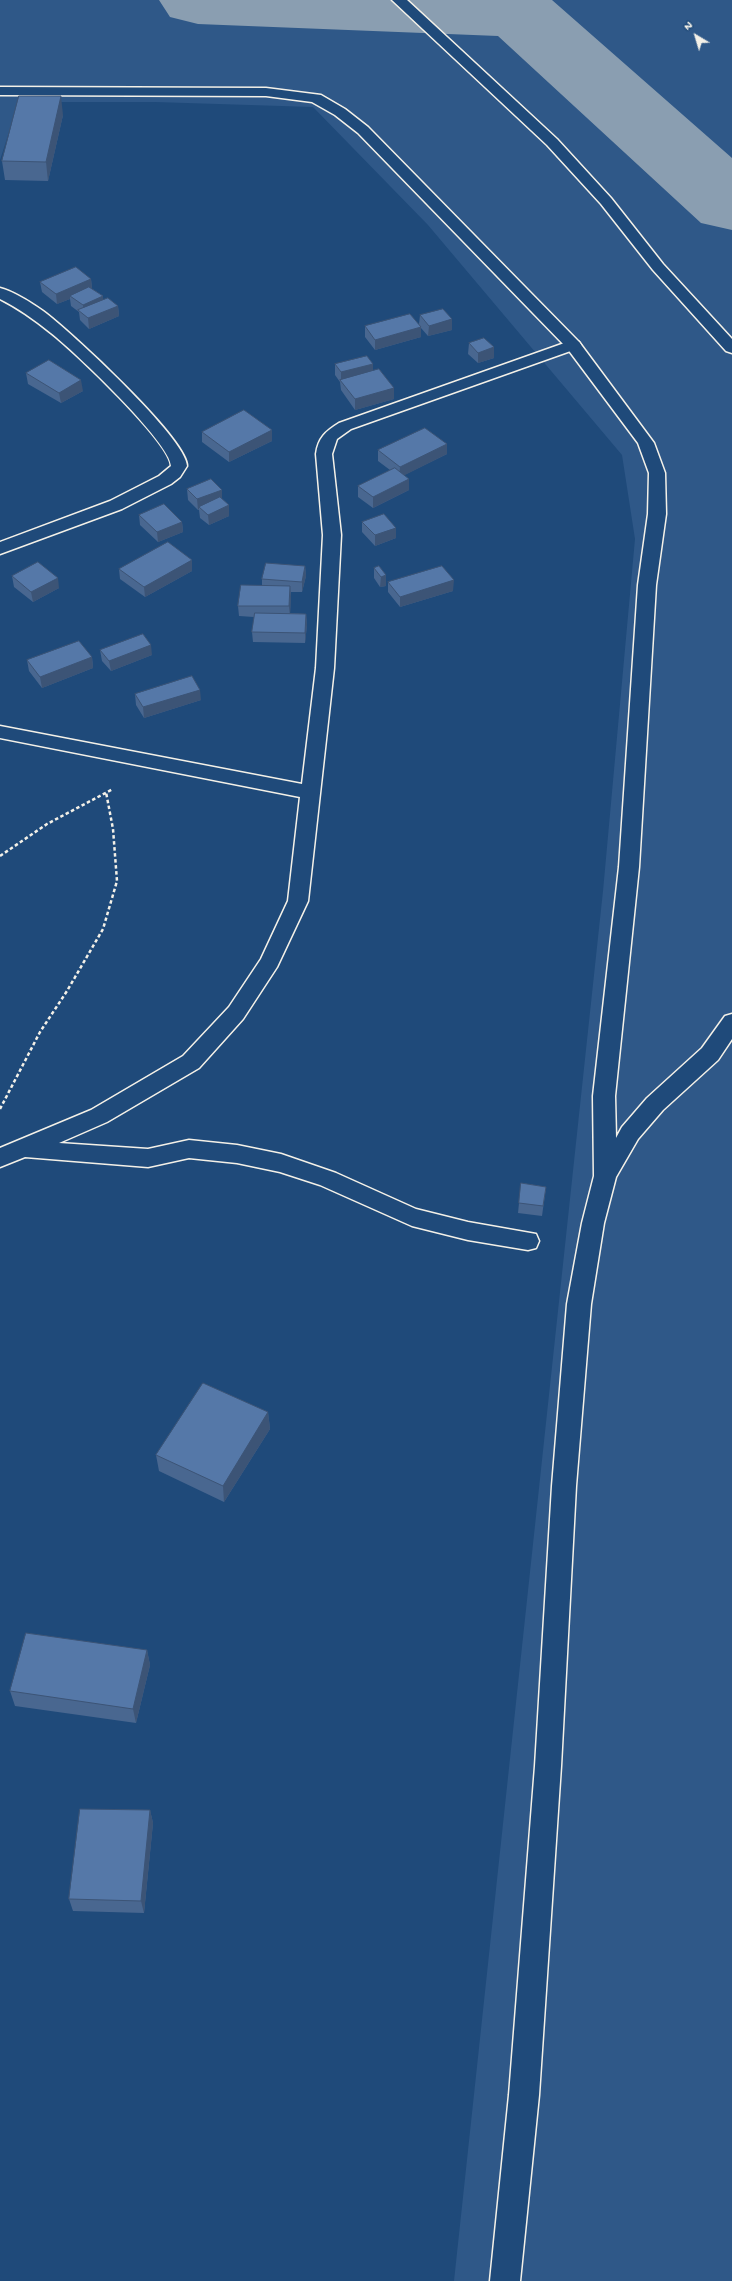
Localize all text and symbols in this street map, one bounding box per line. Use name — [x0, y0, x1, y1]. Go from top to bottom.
north arrow — [676, 16, 716, 56]
text: N — [682, 20, 695, 33]

